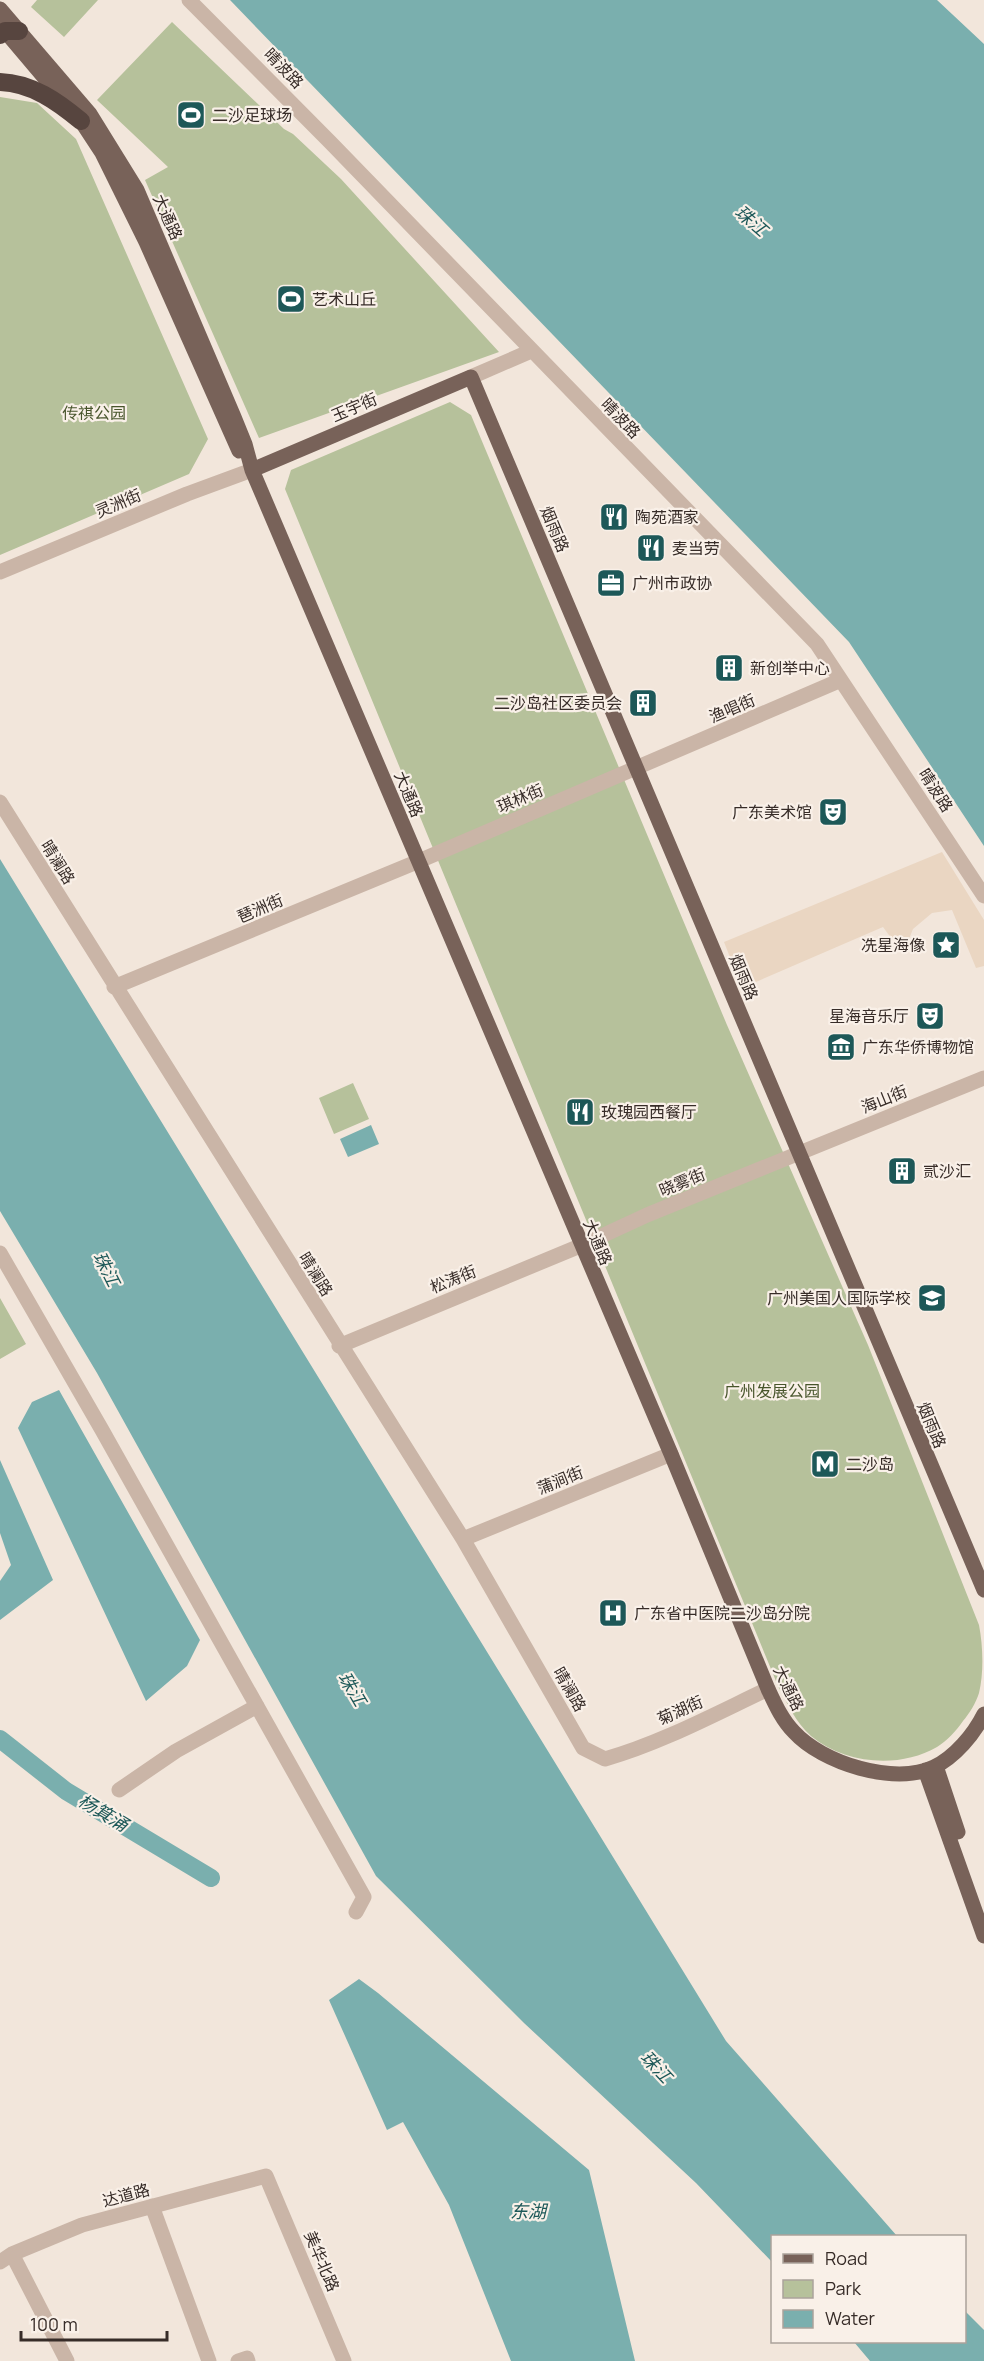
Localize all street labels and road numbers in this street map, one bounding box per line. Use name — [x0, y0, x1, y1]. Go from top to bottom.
street label: 晴波路 — [259, 43, 309, 93]
street label: 大通路 — [148, 191, 188, 243]
street label: 玉宇街 — [328, 387, 380, 427]
street label: 晴波路 — [596, 393, 646, 443]
street label: 灵洲街 — [92, 483, 144, 523]
street label: 烟雨路 — [535, 503, 575, 555]
street label: 渔唱街 — [706, 688, 758, 728]
street label: 晴波路 — [914, 764, 958, 816]
street label: 大通路 — [389, 768, 429, 820]
street label: 琪林街 — [494, 778, 546, 818]
street label: 晴澜路 — [36, 836, 80, 888]
street label: 琶洲街 — [234, 888, 286, 928]
street label: 烟雨路 — [724, 951, 764, 1003]
street label: 海山街 — [858, 1080, 910, 1118]
street label: 晓雾街 — [656, 1163, 708, 1201]
street label: 大通路 — [578, 1216, 618, 1268]
street label: 晴澜路 — [294, 1248, 338, 1300]
street label: 松涛街 — [427, 1260, 479, 1298]
street label: 烟雨路 — [912, 1399, 952, 1451]
street label: 蒲涧街 — [534, 1461, 586, 1499]
street label: 大通路 — [769, 1662, 809, 1714]
street label: 晴澜路 — [548, 1663, 592, 1715]
street label: 菊湖街 — [654, 1690, 706, 1730]
street label: 达道路 — [100, 2178, 152, 2212]
street label: 美华北路 — [299, 2227, 345, 2295]

